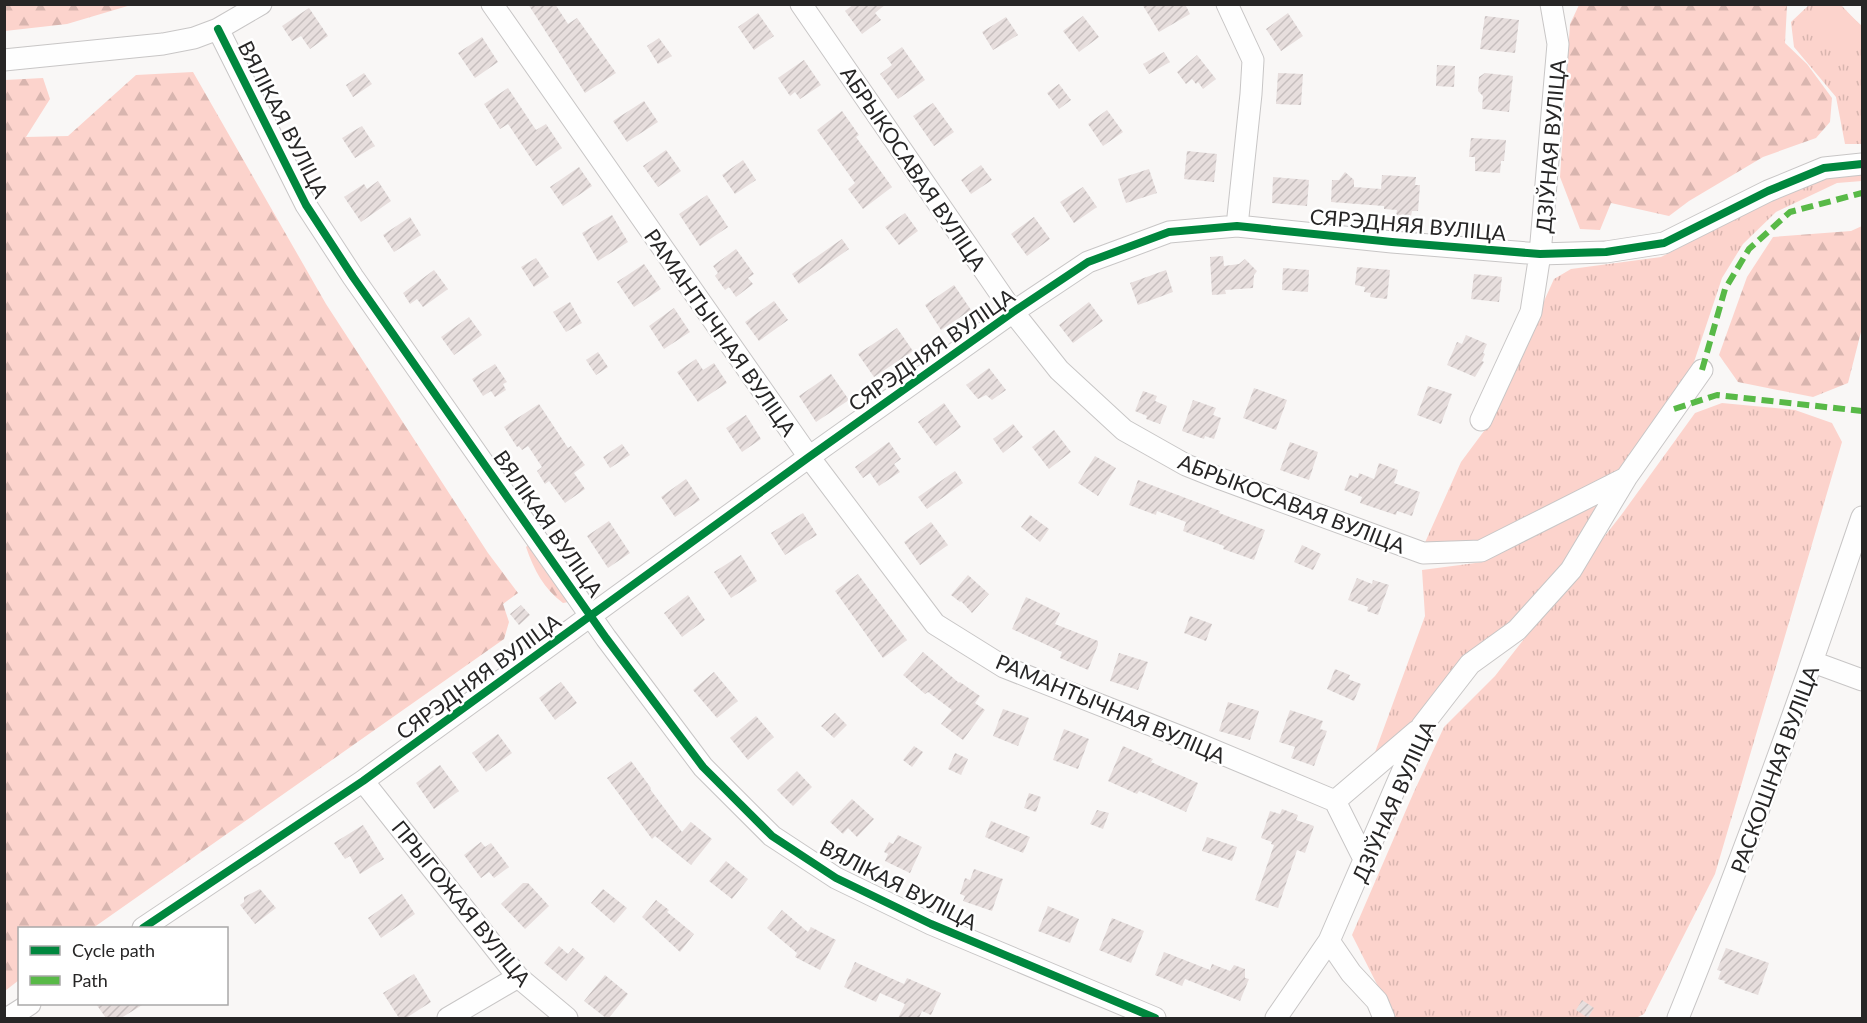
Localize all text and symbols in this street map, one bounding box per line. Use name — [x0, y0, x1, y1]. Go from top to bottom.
street label: ВЯЛІКАЯ ВУЛІЦА — [234, 36, 335, 203]
street label: ДЗІЎНАЯ ВУЛІЦА — [1530, 57, 1570, 234]
street label: АБРЫКОСАВАЯ ВУЛІЦА — [836, 61, 992, 276]
street label: СЯРЭДНЯЯ ВУЛІЦА — [1309, 203, 1508, 245]
street label: РАМАНТЫЧНАЯ ВУЛІЦА — [640, 224, 803, 441]
street label: СЯРЭДНЯЯ ВУЛІЦА — [843, 282, 1019, 416]
street label: ВЯЛІКАЯ ВУЛІЦА — [489, 445, 609, 602]
street label: АБРЫКОСАВАЯ ВУЛІЦА — [1175, 448, 1410, 558]
street label: СЯРЭДНЯЯ ВУЛІЦА — [391, 608, 566, 744]
street label: РАМАНТЫЧНАЯ ВУЛІЦА — [992, 648, 1230, 768]
street label: РАСКОШНАЯ ВУЛІЦА — [1725, 661, 1823, 876]
street label: ДЗІЎНАЯ ВУЛІЦА — [1346, 716, 1440, 886]
street label: ПРЫГОЖАЯ ВУЛІЦА — [388, 815, 537, 992]
street label: ВЯЛІКАЯ ВУЛІЦА — [816, 834, 983, 935]
legend — [18, 927, 228, 1005]
text: Cycle path — [72, 939, 155, 961]
text: Path — [72, 969, 108, 991]

